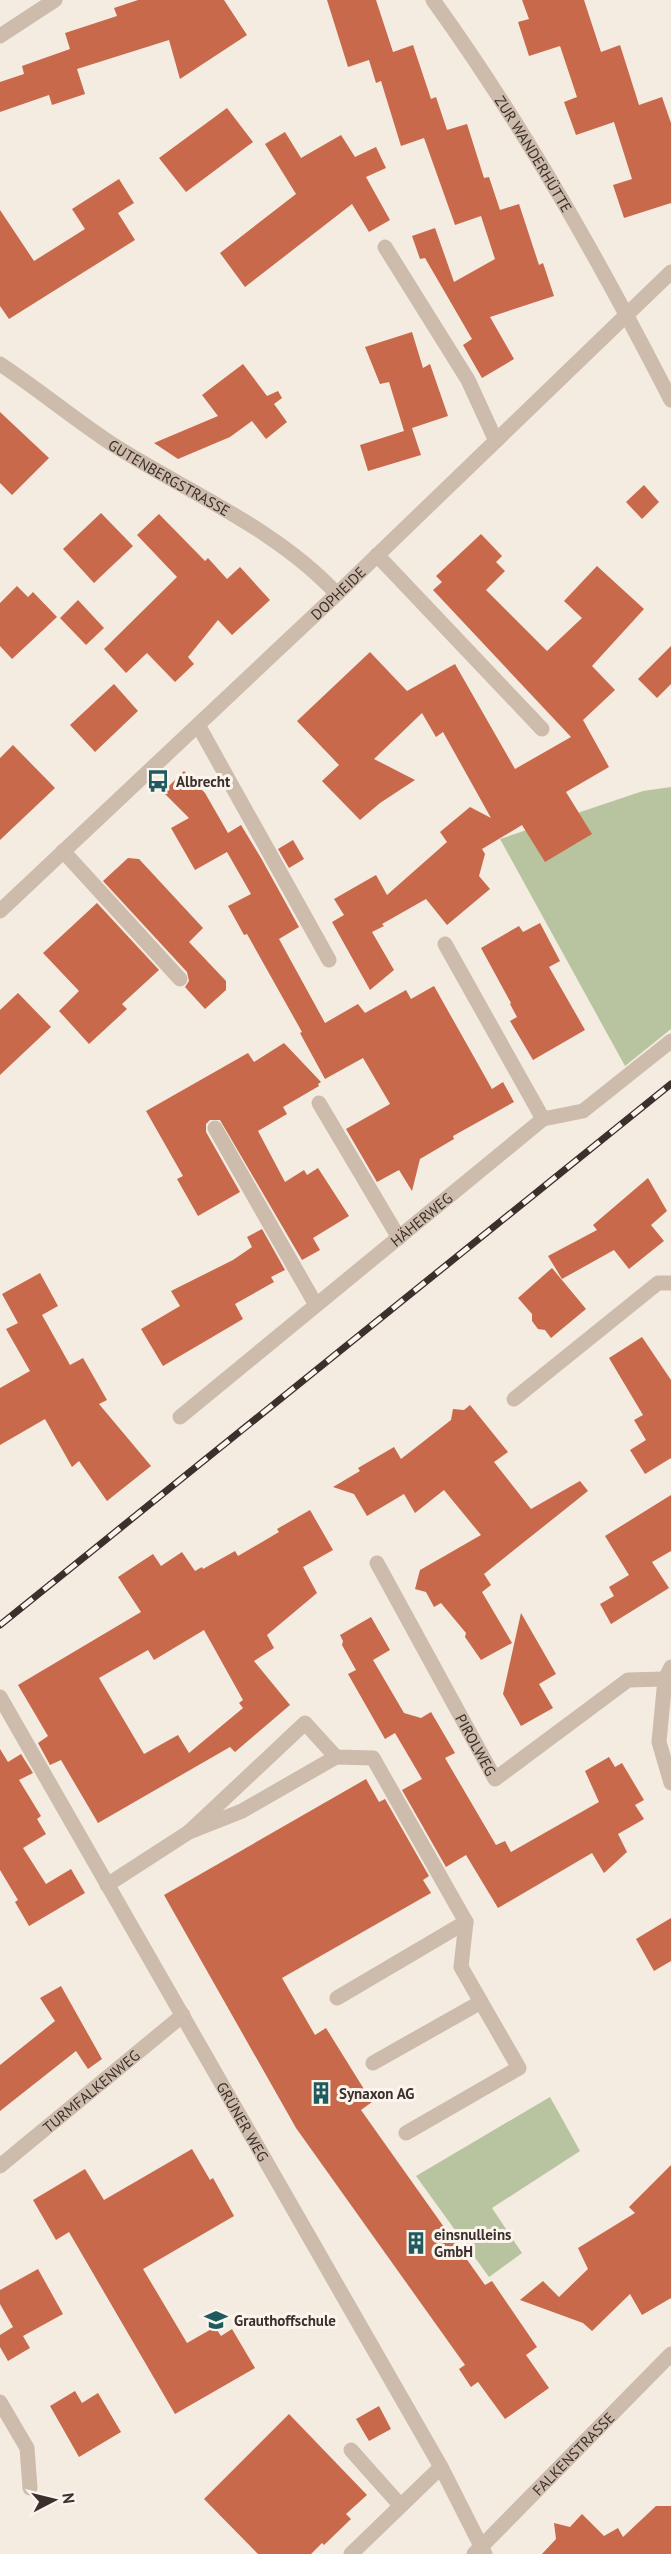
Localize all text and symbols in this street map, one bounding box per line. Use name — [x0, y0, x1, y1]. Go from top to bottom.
street label: ZUR WANDERHÜTTE — [491, 92, 577, 216]
street label: GUTENBERGSTRASSE — [105, 435, 234, 520]
street label: DOPHEIDE — [306, 562, 369, 624]
bus stop icon: Albrecht — [145, 768, 171, 794]
place label: Albrecht — [176, 772, 231, 791]
street label: HÄHERWEG — [386, 1188, 456, 1250]
street label: PIROLWEG — [452, 1710, 501, 1779]
street label: TURMFALKENWEG — [39, 2045, 143, 2136]
street label: GRÜNER WEG — [213, 2078, 273, 2164]
building icon: Synaxon AG — [308, 2080, 334, 2106]
place label: Synaxon AG — [339, 2084, 414, 2103]
place label: einsnulleins GmbH — [434, 2225, 511, 2261]
building icon: einsnulleins GmbH — [403, 2230, 429, 2256]
school or university icon: Grauthoffschule — [203, 2307, 229, 2333]
place label: Grauthoffschule — [234, 2311, 336, 2330]
street label: FALKENSTRASSE — [528, 2408, 618, 2499]
north arrow — [24, 2470, 84, 2530]
text: N — [58, 2492, 79, 2505]

